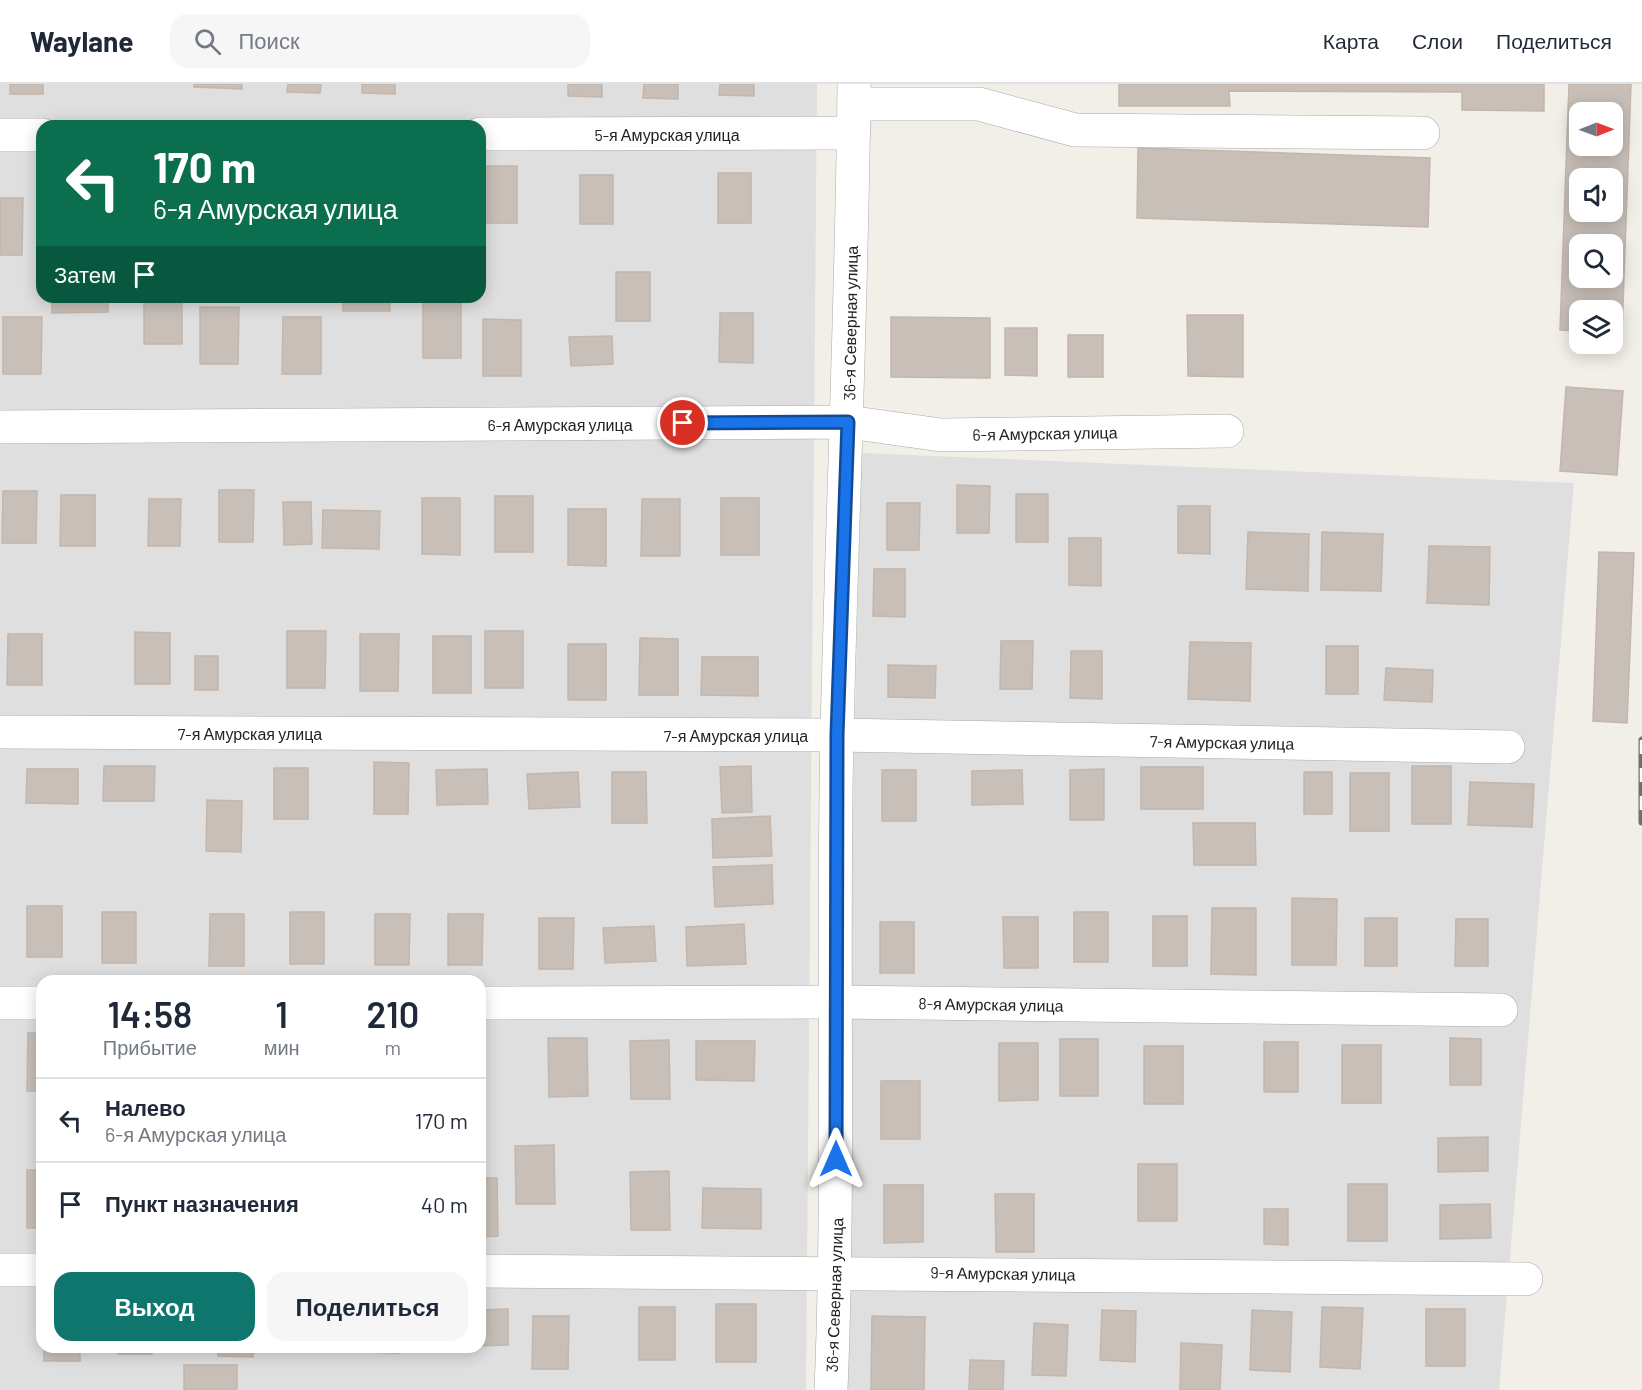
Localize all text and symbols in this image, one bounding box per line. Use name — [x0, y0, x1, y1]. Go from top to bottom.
search box — [170, 14, 590, 68]
text: Waylane — [30, 24, 134, 58]
icon: search — [191, 25, 224, 58]
text: Поиск — [239, 27, 300, 53]
text: Карта — [1323, 28, 1379, 53]
text: Слои — [1412, 28, 1463, 53]
text: Поделиться — [1496, 28, 1612, 53]
north arrow — [1569, 102, 1623, 156]
map controls — [1569, 102, 1623, 354]
street label: 5-я Амурская улица — [594, 125, 740, 144]
text: 170 m — [153, 141, 256, 191]
icon: left — [54, 144, 132, 222]
button: sound — [1569, 168, 1623, 222]
text: 6-я Амурская улица — [153, 192, 398, 224]
button: search — [1569, 234, 1623, 288]
street label: 36-я Северная улица — [839, 245, 861, 401]
icon: arrive — [128, 258, 161, 291]
text: Затем — [54, 261, 116, 287]
button: layers — [1569, 300, 1623, 354]
pin — [657, 397, 708, 448]
icon: arrive — [666, 406, 699, 439]
street label: 6-я Амурская улица — [487, 415, 633, 434]
street label: 6-я Амурская улица — [972, 422, 1118, 444]
street label: 7-я Амурская улица — [178, 724, 322, 743]
street label: 7-я Амурская улица — [664, 726, 808, 745]
street label: 7-я Амурская улица — [1150, 731, 1294, 753]
text: 14:58 — [107, 992, 192, 1035]
text: 1 — [275, 992, 288, 1035]
text: 210 — [366, 992, 419, 1035]
street label: 8-я Амурская улица — [918, 993, 1064, 1015]
text: Прибытие — [103, 1035, 197, 1059]
text: мин — [264, 1035, 300, 1059]
text: m — [385, 1035, 401, 1059]
text: Налево — [105, 1094, 186, 1120]
icon: left — [54, 1104, 87, 1137]
text: 170 m — [415, 1107, 468, 1133]
text: 6-я Амурская улица — [105, 1122, 286, 1146]
position arrow — [804, 1127, 868, 1191]
icon: arrive — [54, 1188, 87, 1221]
text: Пункт назначения — [105, 1190, 299, 1216]
text: 40 m — [421, 1191, 468, 1217]
street label: 36-я Северная улица — [822, 1217, 846, 1373]
street label: 9-я Амурская улица — [930, 1262, 1076, 1284]
button: Выход — [54, 1272, 255, 1341]
button: Поделиться — [267, 1272, 468, 1341]

